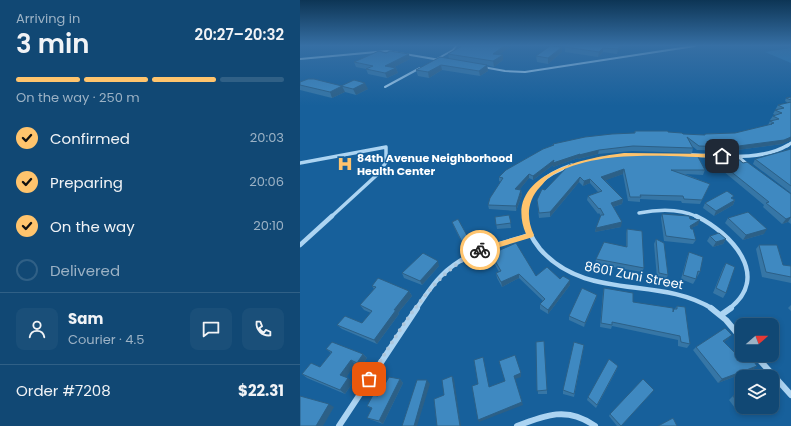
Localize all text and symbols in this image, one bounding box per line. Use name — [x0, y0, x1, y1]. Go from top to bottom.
text: Arriving in — [16, 9, 80, 28]
text: 20:27–20:32 — [195, 24, 284, 45]
text: 3 min — [16, 26, 89, 62]
text: On the way · 250 m — [16, 88, 140, 107]
icon: check — [16, 127, 38, 149]
text: Confirmed — [50, 128, 130, 149]
text: 20:03 — [250, 128, 284, 147]
pin — [705, 139, 739, 173]
icon: home — [711, 145, 733, 167]
place label: 84th Avenue Neighborhood Health Center — [357, 150, 513, 179]
hospital icon: 84th Avenue Neighborhood Health Center — [336, 155, 354, 173]
icon: check — [16, 171, 38, 193]
text: Preparing — [50, 172, 123, 193]
text: 20:06 — [249, 172, 284, 191]
icon: check — [16, 215, 38, 237]
text: On the way — [50, 216, 135, 237]
text: 20:10 — [253, 216, 284, 235]
courier — [460, 230, 500, 270]
icon: bike — [469, 239, 491, 261]
street label: 8601 Zuni Street — [583, 257, 685, 294]
text: Delivered — [50, 260, 120, 281]
button: person — [16, 308, 58, 350]
text: Sam — [68, 308, 103, 329]
button: chat — [190, 308, 232, 350]
button: phone — [242, 308, 284, 350]
north arrow — [735, 318, 779, 362]
map controls — [735, 318, 779, 414]
text: Courier · 4.5 — [68, 330, 144, 349]
pin — [352, 362, 386, 396]
icon: bag — [358, 368, 380, 390]
button: layers — [735, 370, 779, 414]
text: Order #7208 — [16, 380, 111, 401]
text: $22.31 — [238, 380, 284, 401]

